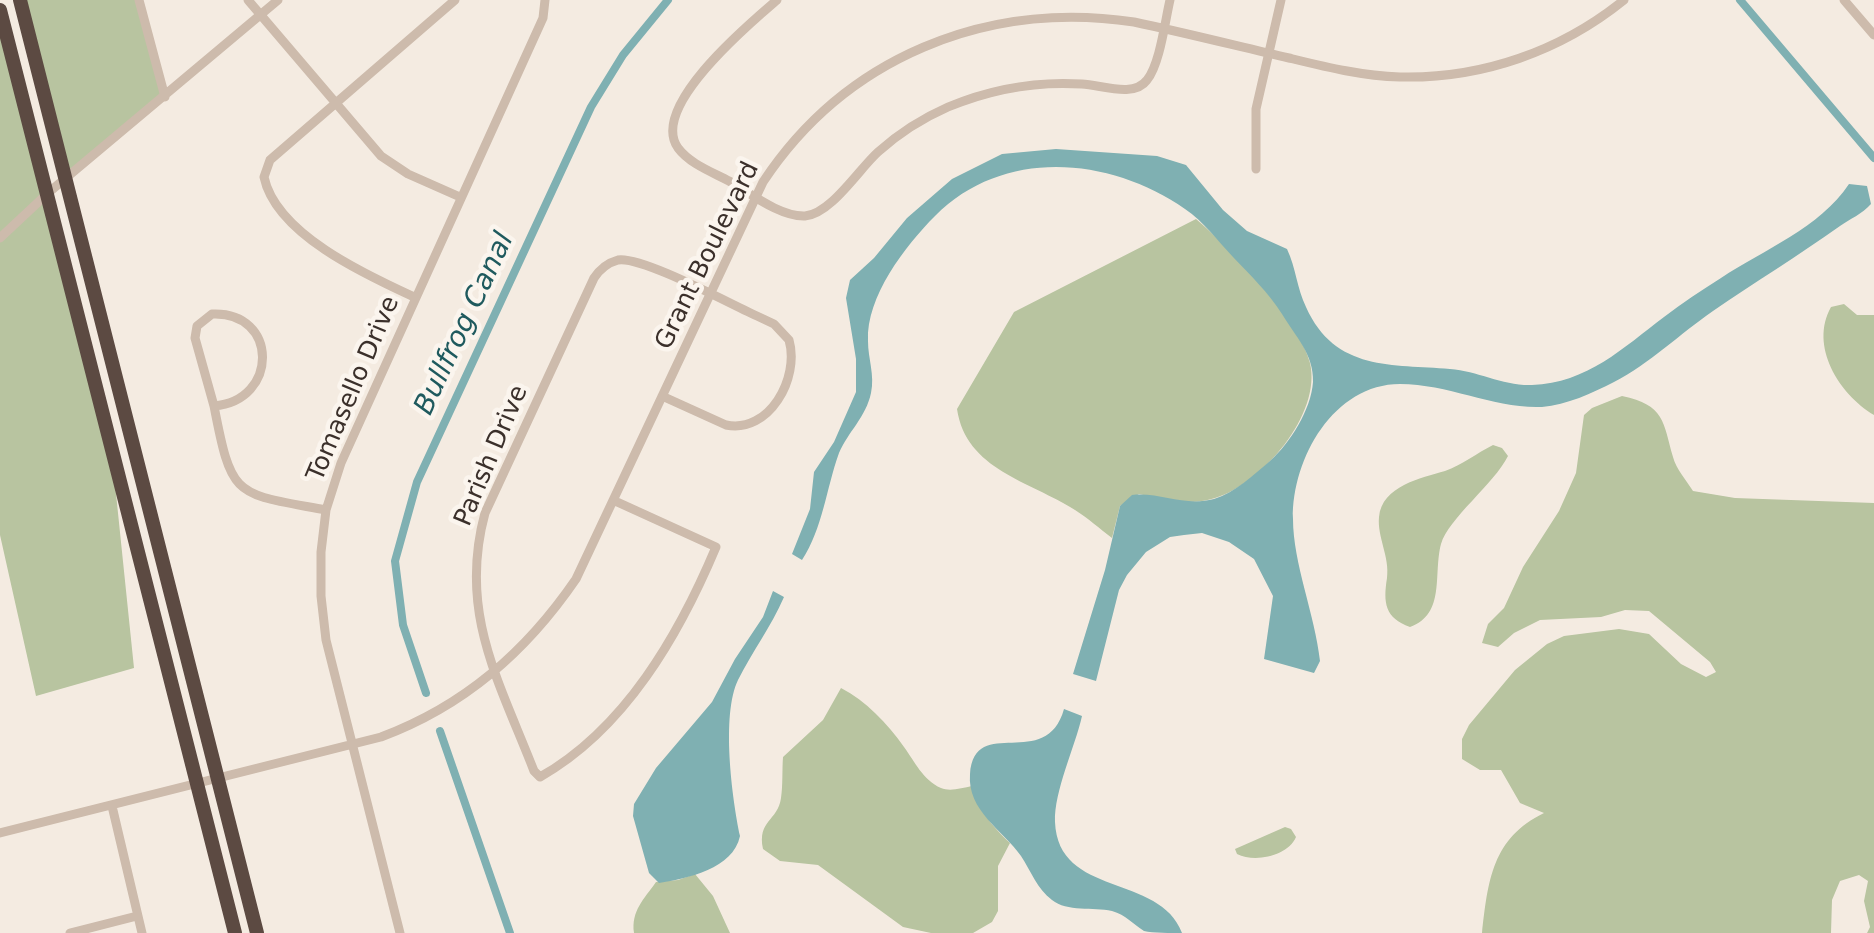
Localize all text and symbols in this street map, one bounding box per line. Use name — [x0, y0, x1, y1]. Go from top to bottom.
street label: Grant Boulevard — [650, 157, 766, 355]
water label: Bullfrog Canal — [408, 228, 522, 420]
street label: Tomasello Drive — [301, 292, 407, 486]
street label: Parish Drive — [449, 381, 535, 531]

